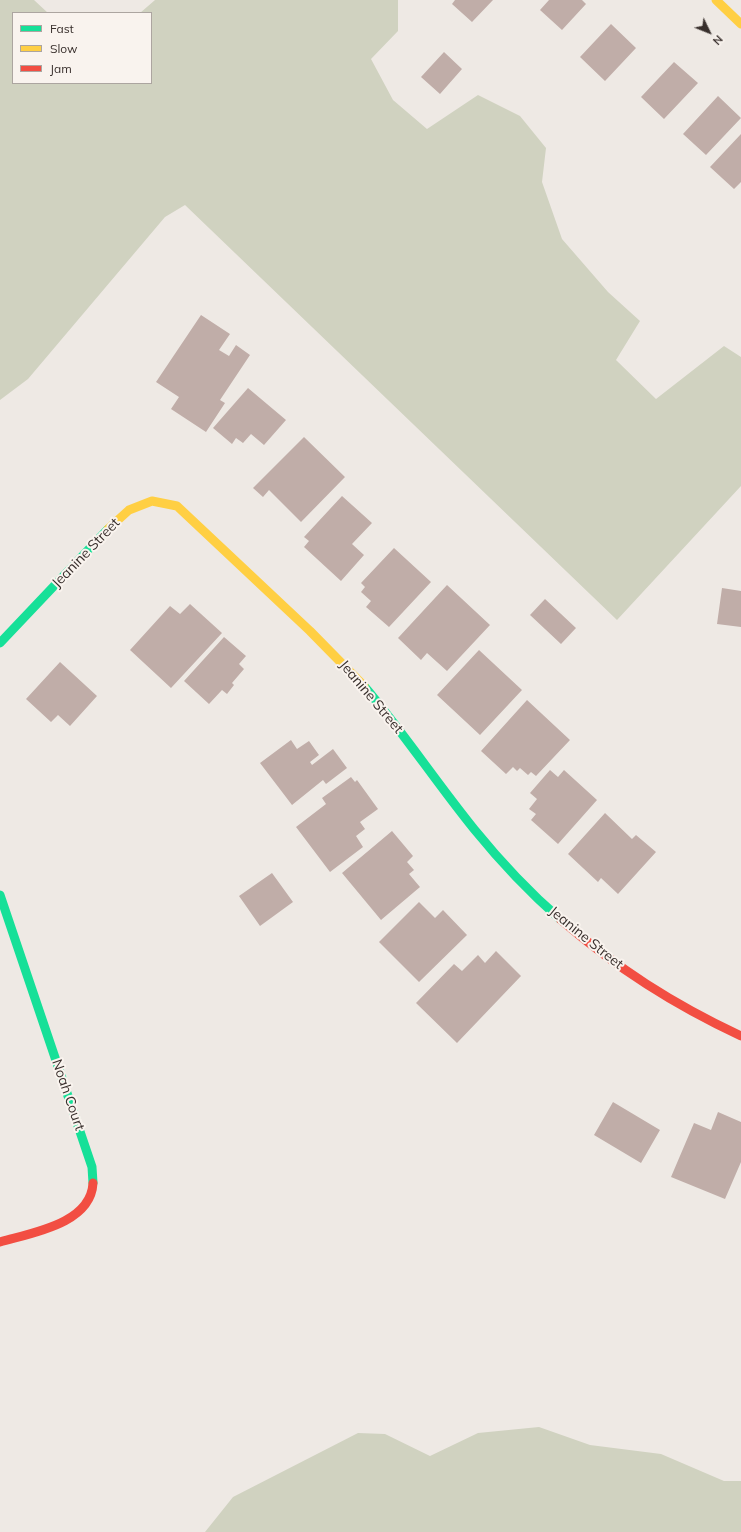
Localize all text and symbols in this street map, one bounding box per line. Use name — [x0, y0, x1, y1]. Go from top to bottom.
legend — [12, 12, 152, 84]
north arrow — [689, 12, 729, 52]
text: Fast — [50, 21, 74, 36]
text: N — [710, 32, 726, 48]
text: Slow — [50, 41, 78, 56]
text: Jam — [50, 61, 72, 76]
street label: Jeanine Street — [49, 515, 123, 591]
street label: Jeanine Street — [336, 657, 406, 737]
street label: Jeanine Street — [546, 903, 626, 973]
street label: Noah Court — [48, 1057, 88, 1133]

